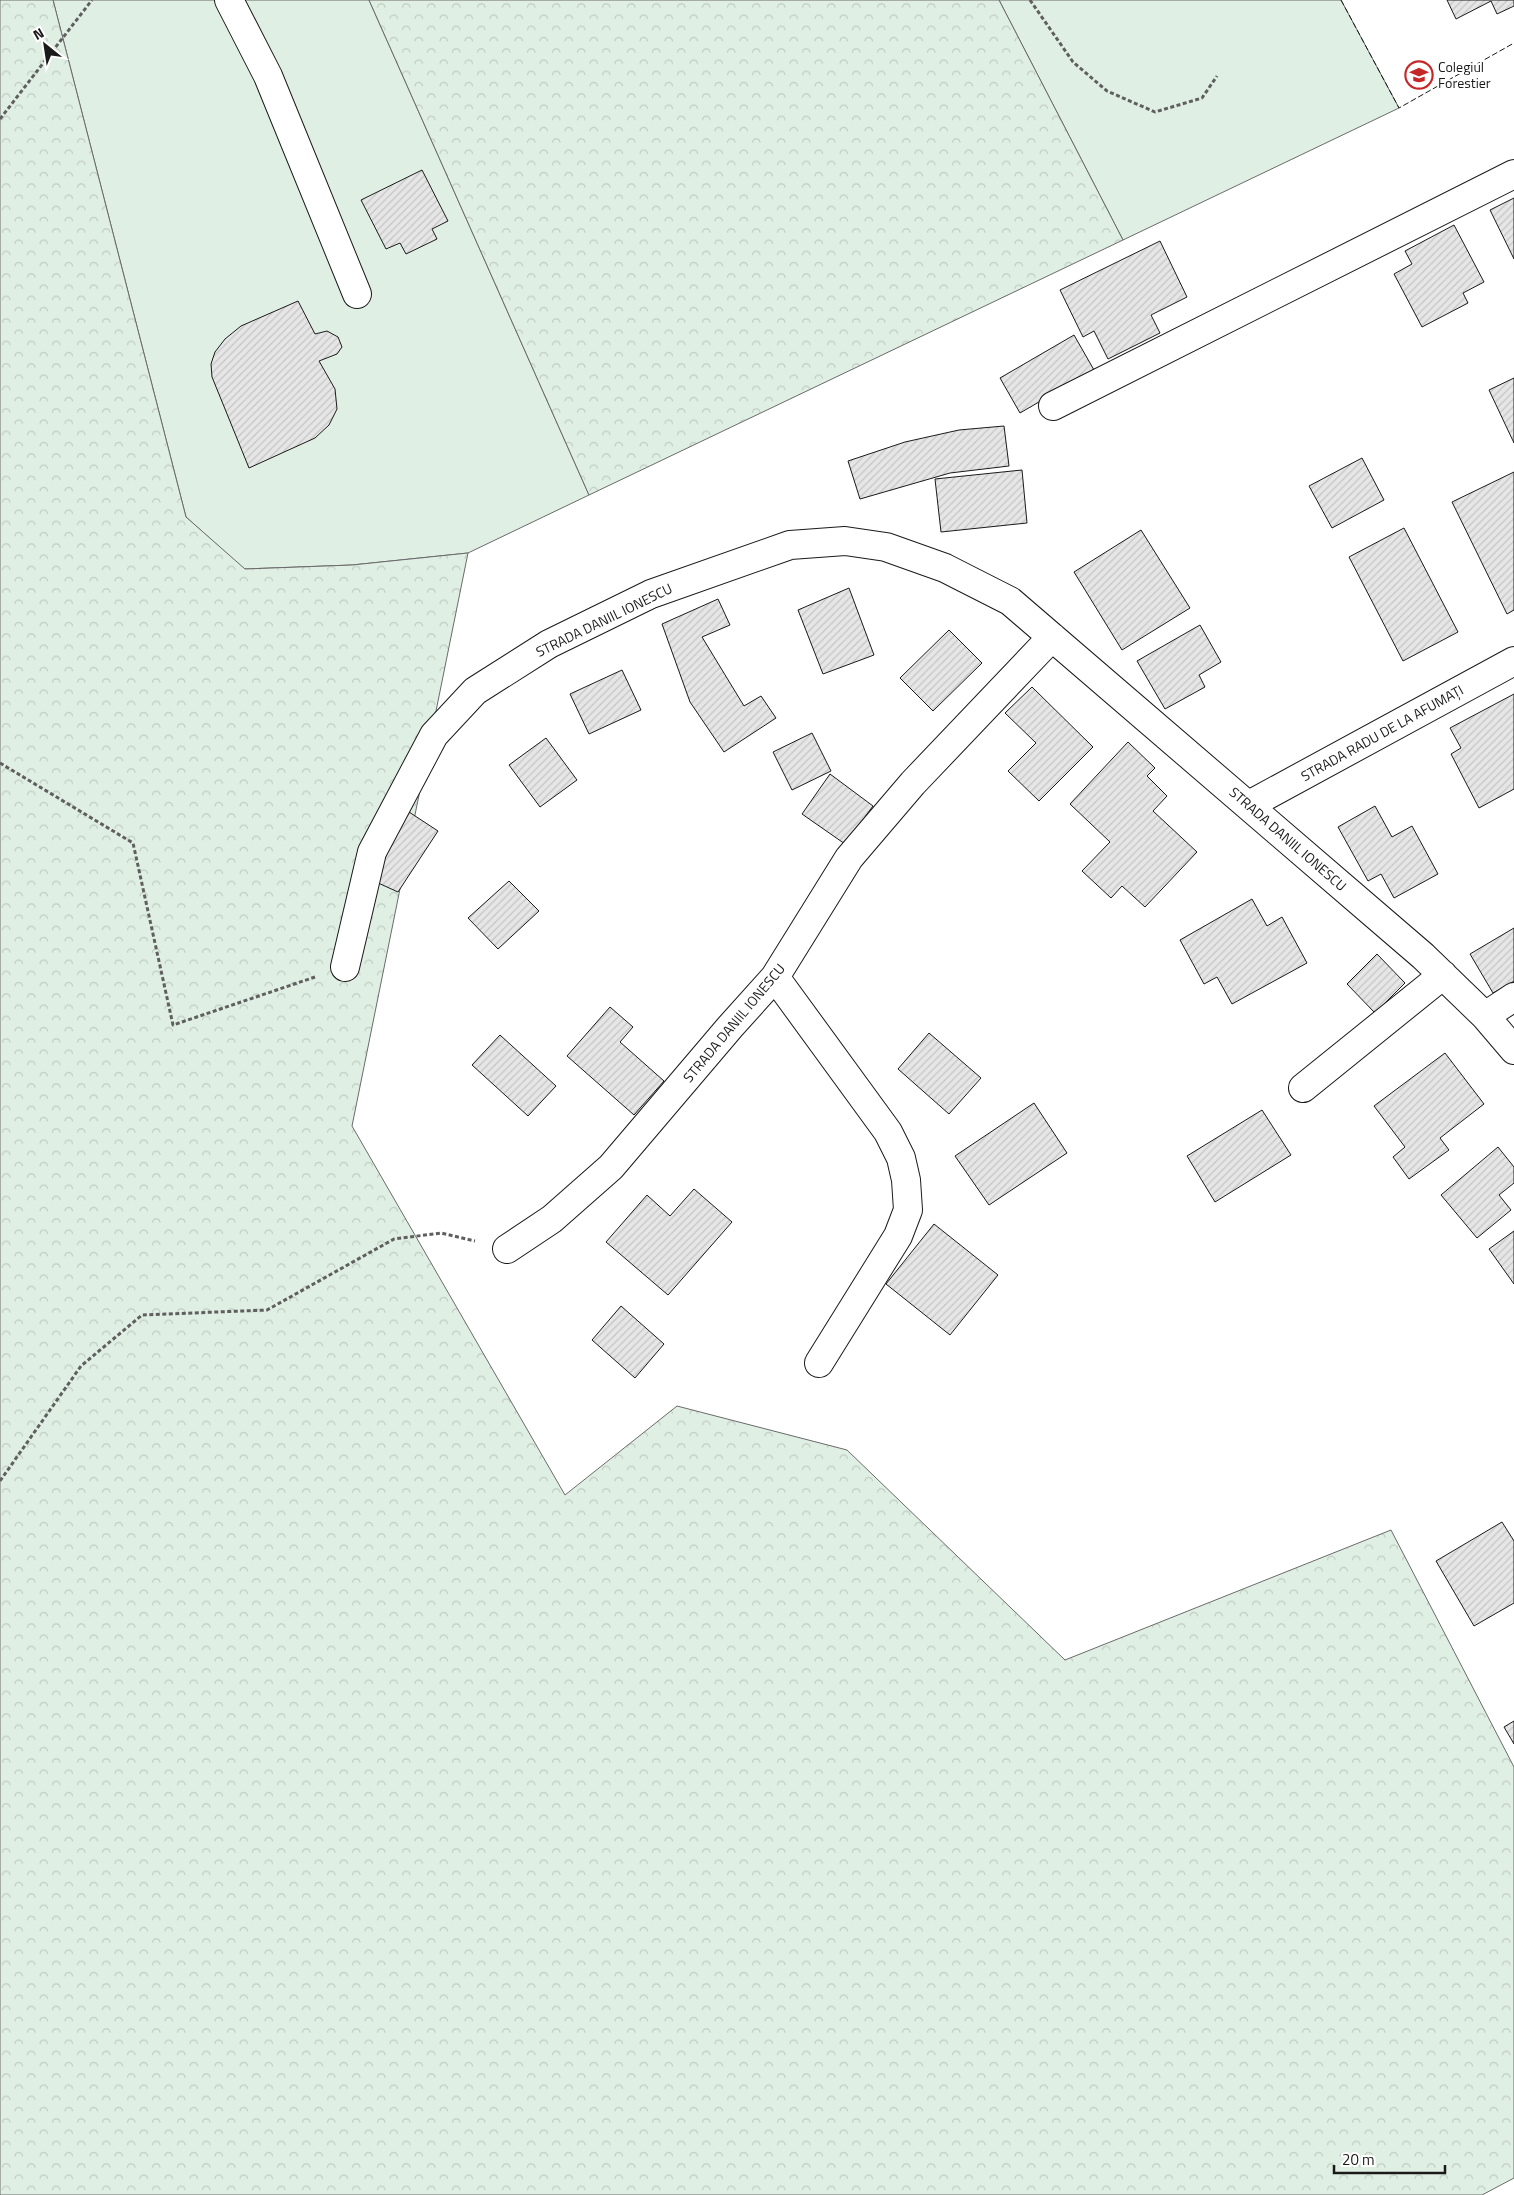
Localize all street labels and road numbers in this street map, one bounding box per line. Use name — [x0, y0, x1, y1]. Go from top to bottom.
street label: STRADA DANIIL IONESCU — [532, 577, 676, 662]
street label: STRADA RADU DE LA AFUMAȚI — [1297, 679, 1467, 786]
street label: STRADA DANIIL IONESCU — [1225, 782, 1352, 896]
street label: STRADA DANIIL IONESCU — [678, 959, 790, 1087]

